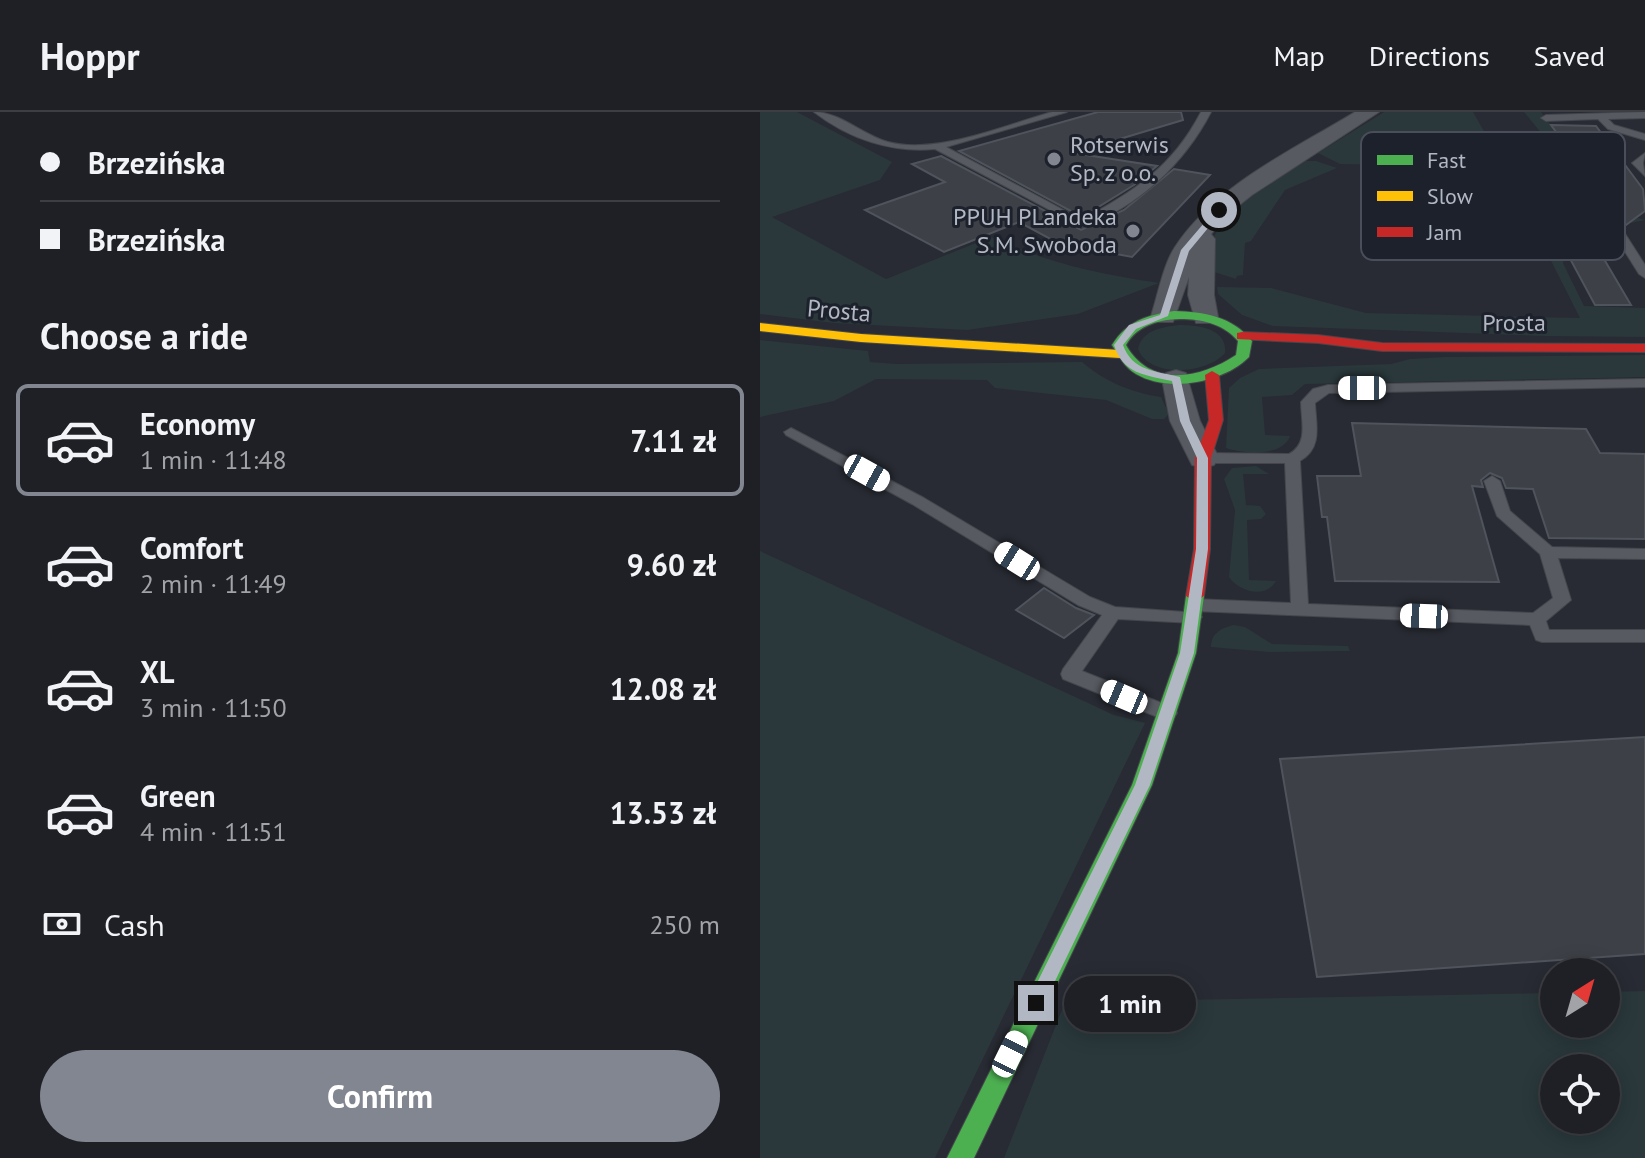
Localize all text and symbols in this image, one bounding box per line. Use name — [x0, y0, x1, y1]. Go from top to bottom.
text: Hoppr — [40, 31, 140, 80]
text: Map — [1274, 37, 1325, 74]
text: Directions — [1369, 37, 1490, 74]
text: Saved — [1534, 37, 1605, 74]
place label: Rotserwis Sp. z o.o. — [1070, 129, 1169, 188]
legend — [1361, 132, 1625, 260]
text: Brzezińska — [88, 143, 225, 182]
text: Fast — [1427, 146, 1467, 174]
marker: Rotserwis Sp. z o.o. — [1045, 150, 1063, 168]
text: Slow — [1427, 182, 1473, 210]
route start — [1201, 192, 1237, 228]
place label: PPUH PLandeka S.M. Swoboda — [953, 201, 1117, 260]
text: Jam — [1426, 218, 1462, 246]
text: Brzezińska — [88, 220, 225, 259]
marker: PPUH PLandeka S.M. Swoboda — [1124, 222, 1142, 240]
street label: Prosta — [806, 292, 872, 329]
street label: Prosta — [1482, 307, 1546, 338]
text: Choose a ride — [40, 312, 248, 359]
car — [1338, 376, 1386, 400]
icon: car — [44, 404, 116, 476]
text: Economy — [140, 404, 255, 443]
text: 7.11 zł — [630, 421, 716, 460]
text: 1 min · 11:48 — [140, 443, 287, 476]
car — [840, 451, 894, 495]
icon: car — [44, 528, 116, 600]
text: Comfort — [140, 528, 243, 567]
car — [990, 538, 1044, 584]
text: 9.60 zł — [627, 545, 716, 584]
text: 2 min · 11:49 — [140, 567, 287, 600]
car — [1400, 603, 1448, 629]
icon: car — [44, 652, 116, 724]
text: XL — [140, 652, 174, 691]
text: 12.08 zł — [610, 669, 716, 708]
car — [1097, 677, 1151, 717]
text: 3 min · 11:50 — [140, 691, 287, 724]
icon: car — [44, 776, 116, 848]
text: Green — [140, 776, 215, 815]
text: 13.53 zł — [610, 793, 716, 832]
text: 4 min · 11:51 — [140, 815, 287, 848]
icon: cash — [40, 902, 84, 946]
text: Cash — [104, 905, 165, 944]
text: 250 m — [649, 908, 720, 941]
north arrow — [1540, 958, 1620, 1038]
map controls — [1540, 958, 1620, 1134]
callout: 1 min — [1064, 975, 1196, 1031]
route end — [1018, 985, 1054, 1021]
text: 1 min — [1098, 987, 1162, 1020]
car — [989, 1027, 1031, 1081]
button: Confirm — [40, 1050, 720, 1142]
button: locate — [1540, 1054, 1620, 1134]

